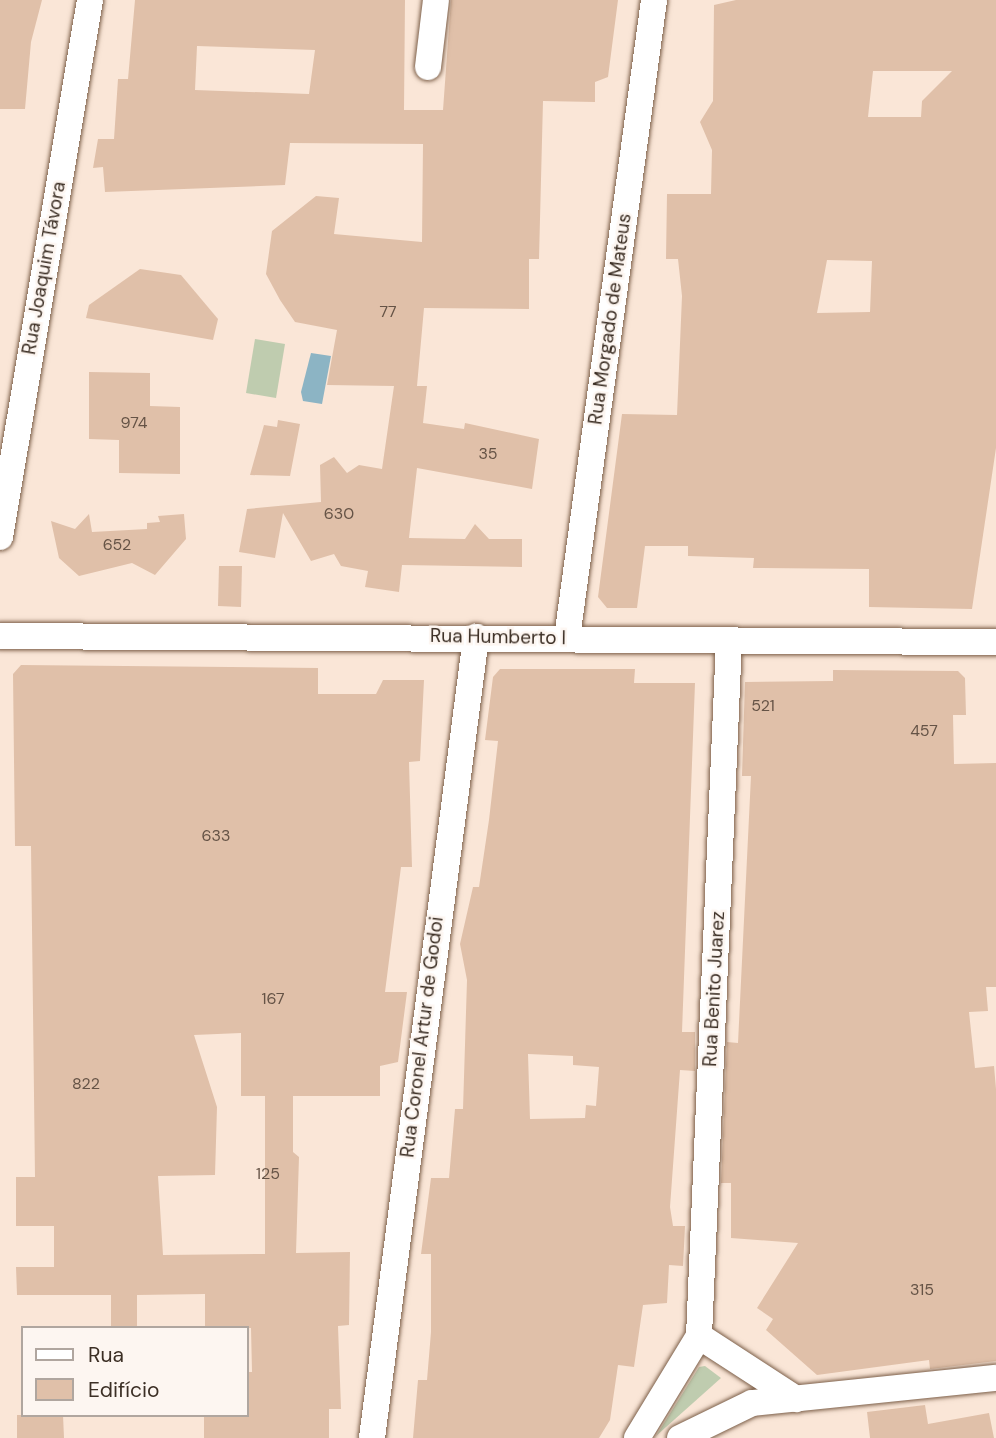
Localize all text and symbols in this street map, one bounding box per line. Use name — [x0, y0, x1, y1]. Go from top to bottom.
street label: Rua Joaquim Távora — [18, 180, 70, 356]
street label: Rua Morgado de Mateus — [584, 212, 636, 426]
house number: 77 — [379, 302, 397, 322]
house number: 974 — [121, 413, 147, 433]
house number: 35 — [478, 444, 498, 464]
house number: 630 — [324, 504, 354, 524]
house number: 652 — [103, 535, 131, 555]
street label: Rua Humberto I — [430, 624, 566, 650]
house number: 521 — [751, 696, 775, 716]
house number: 457 — [910, 721, 938, 741]
house number: 633 — [202, 826, 230, 846]
street label: Rua Benito Juarez — [699, 911, 729, 1067]
street label: Rua Coronel Artur de Godoi — [396, 915, 448, 1159]
house number: 167 — [261, 989, 285, 1009]
house number: 822 — [72, 1074, 100, 1094]
house number: 125 — [256, 1164, 280, 1184]
house number: 315 — [910, 1280, 934, 1300]
legend — [21, 1326, 248, 1417]
text: Rua — [88, 1341, 124, 1369]
text: Edifício — [88, 1376, 159, 1404]

